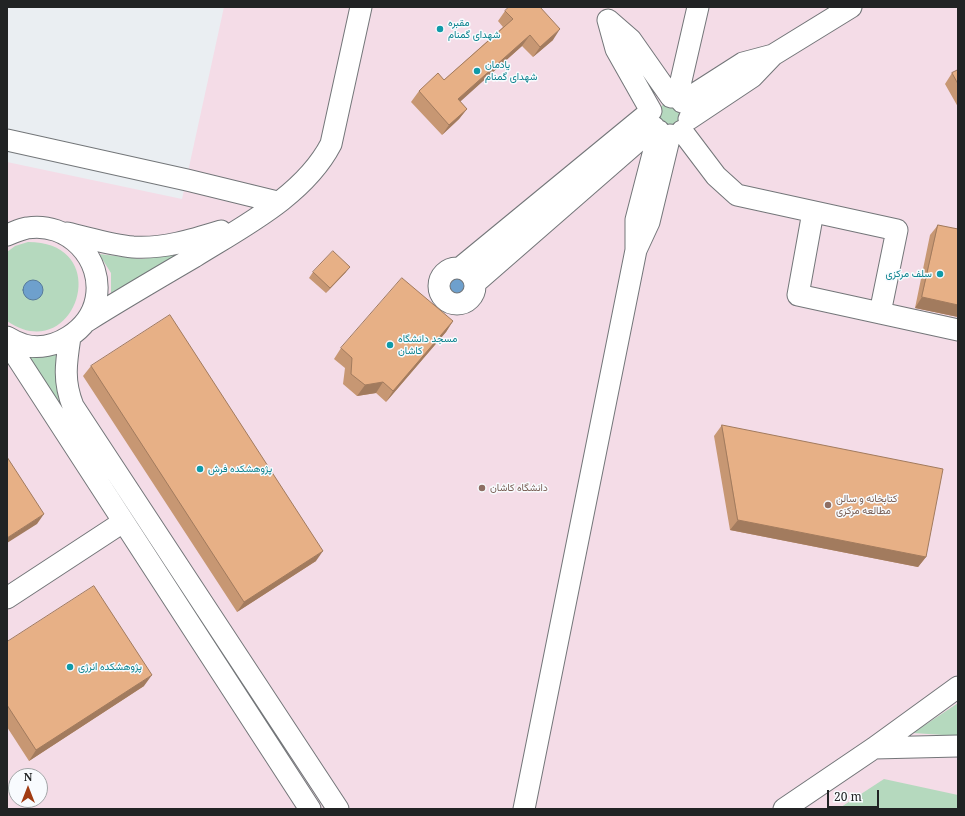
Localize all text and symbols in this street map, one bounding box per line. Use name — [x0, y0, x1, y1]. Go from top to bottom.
place label: مقبره شهدای گمنام — [448, 17, 500, 40]
marker: مقبره شهدای گمنام — [435, 24, 445, 34]
place label: یادمان شهدای گمنام — [485, 59, 537, 82]
marker: یادمان شهدای گمنام — [472, 66, 482, 76]
place label: سلف مرکزی — [885, 268, 932, 280]
marker: سلف مرکزی — [935, 269, 945, 279]
place label: مسجد دانشگاه کاشان — [398, 333, 457, 356]
marker: مسجد دانشگاه کاشان — [385, 340, 395, 350]
place label: پژوهشکده فرش — [208, 463, 272, 475]
marker: پژوهشکده فرش — [195, 464, 205, 474]
place label: دانشگاه کاشان — [490, 482, 548, 494]
marker: دانشگاه کاشان — [477, 483, 487, 493]
place label: کتابخانه و سالن مطالعه مرکزی — [836, 493, 898, 516]
marker: کتابخانه و سالن مطالعه مرکزی — [823, 500, 833, 510]
place label: پژوهشکده انرژی — [78, 661, 142, 673]
marker: پژوهشکده انرژی — [65, 662, 75, 672]
north arrow — [8, 768, 48, 808]
text: N — [24, 769, 32, 784]
scale bar — [829, 782, 881, 808]
text: 20 m — [834, 788, 862, 805]

